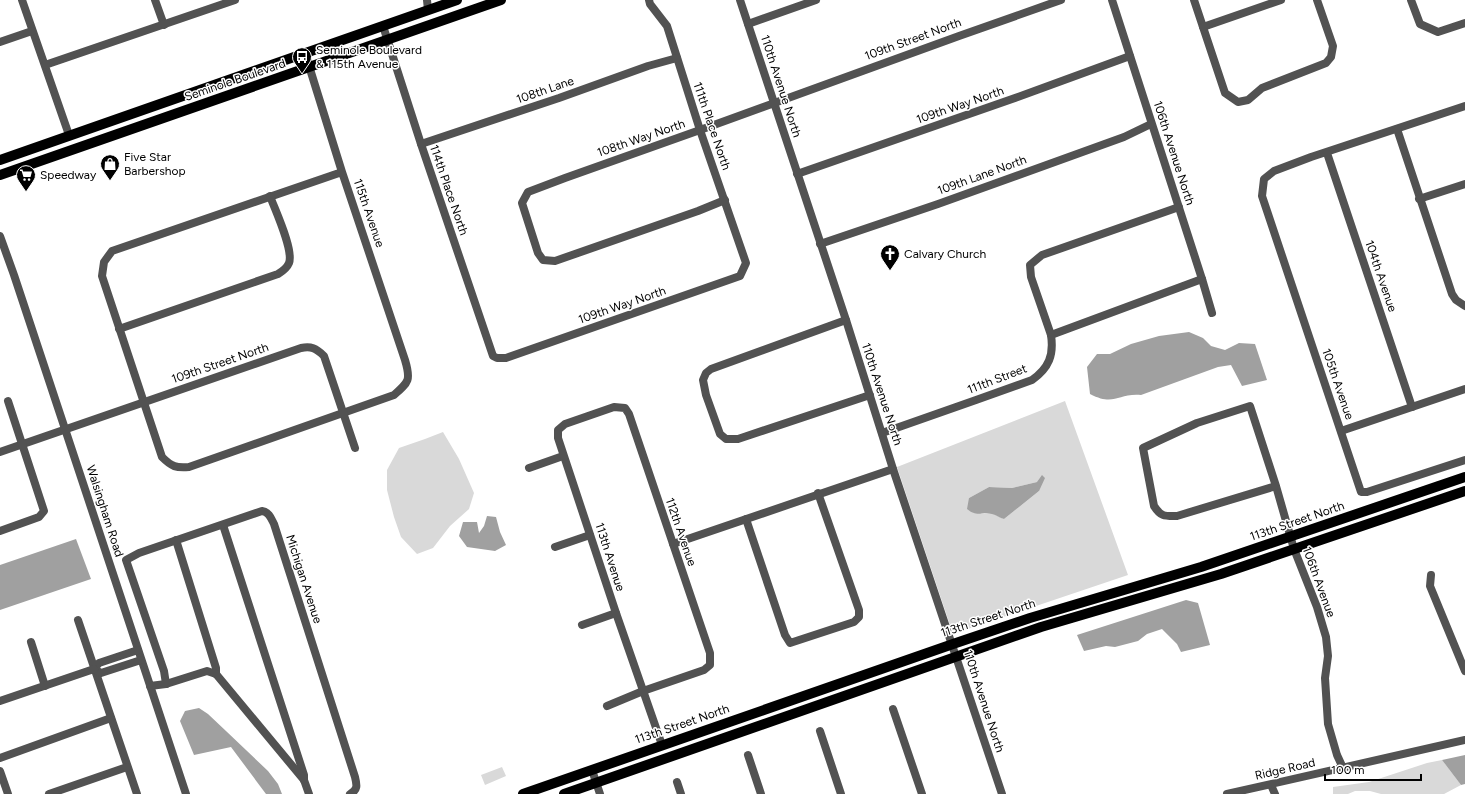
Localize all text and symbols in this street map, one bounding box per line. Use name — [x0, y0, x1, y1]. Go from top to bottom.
street label: 109th Street North — [863, 15, 963, 63]
street label: 110th Avenue North — [758, 33, 804, 139]
place label: Seminole Boulevard & 115th Avenue — [316, 43, 422, 71]
bus stop icon: Seminole Boulevard & 115th Avenue — [291, 46, 313, 74]
street label: Seminole Boulevard — [183, 56, 287, 104]
street label: 108th Lane — [514, 73, 576, 106]
street label: 111th Place North — [690, 80, 734, 172]
street label: 109th Way North — [914, 83, 1006, 127]
street label: 106th Avenue North — [1151, 99, 1198, 207]
street label: 108th Way North — [595, 116, 687, 160]
street label: 114th Place North — [427, 143, 471, 237]
place label: Five Star Barbershop — [124, 150, 186, 178]
street label: 109th Lane North — [936, 152, 1029, 198]
shop icon: Five Star Barbershop — [99, 153, 121, 181]
supermarket icon: Speedway — [15, 164, 37, 192]
place label: Speedway — [40, 168, 97, 182]
street label: 115th Avenue — [351, 177, 387, 250]
street label: 104th Avenue — [1362, 238, 1400, 314]
church icon: Calvary Church — [879, 243, 901, 271]
place label: Calvary Church — [904, 247, 987, 261]
street label: 109th Way North — [576, 283, 668, 327]
street label: 109th Street North — [170, 340, 271, 386]
street label: 110th Avenue North — [859, 341, 905, 447]
street label: 105th Avenue — [1319, 347, 1357, 422]
street label: 111th Street — [965, 361, 1029, 397]
street label: Walsingham Road — [84, 463, 126, 559]
street label: 112th Avenue — [663, 496, 699, 568]
street label: 113th Street North — [1248, 498, 1346, 544]
street label: 113th Avenue — [592, 521, 628, 593]
street label: Michigan Avenue — [283, 533, 325, 625]
street label: 106th Avenue — [1300, 545, 1338, 620]
street label: 113th Street North — [939, 596, 1037, 640]
street label: 110th Avenue North — [961, 648, 1007, 754]
street label: 113th Street North — [633, 701, 731, 747]
street label: Ridge Road — [1253, 755, 1317, 783]
scale bar — [1325, 756, 1421, 782]
text: 100 m — [1331, 763, 1365, 777]

